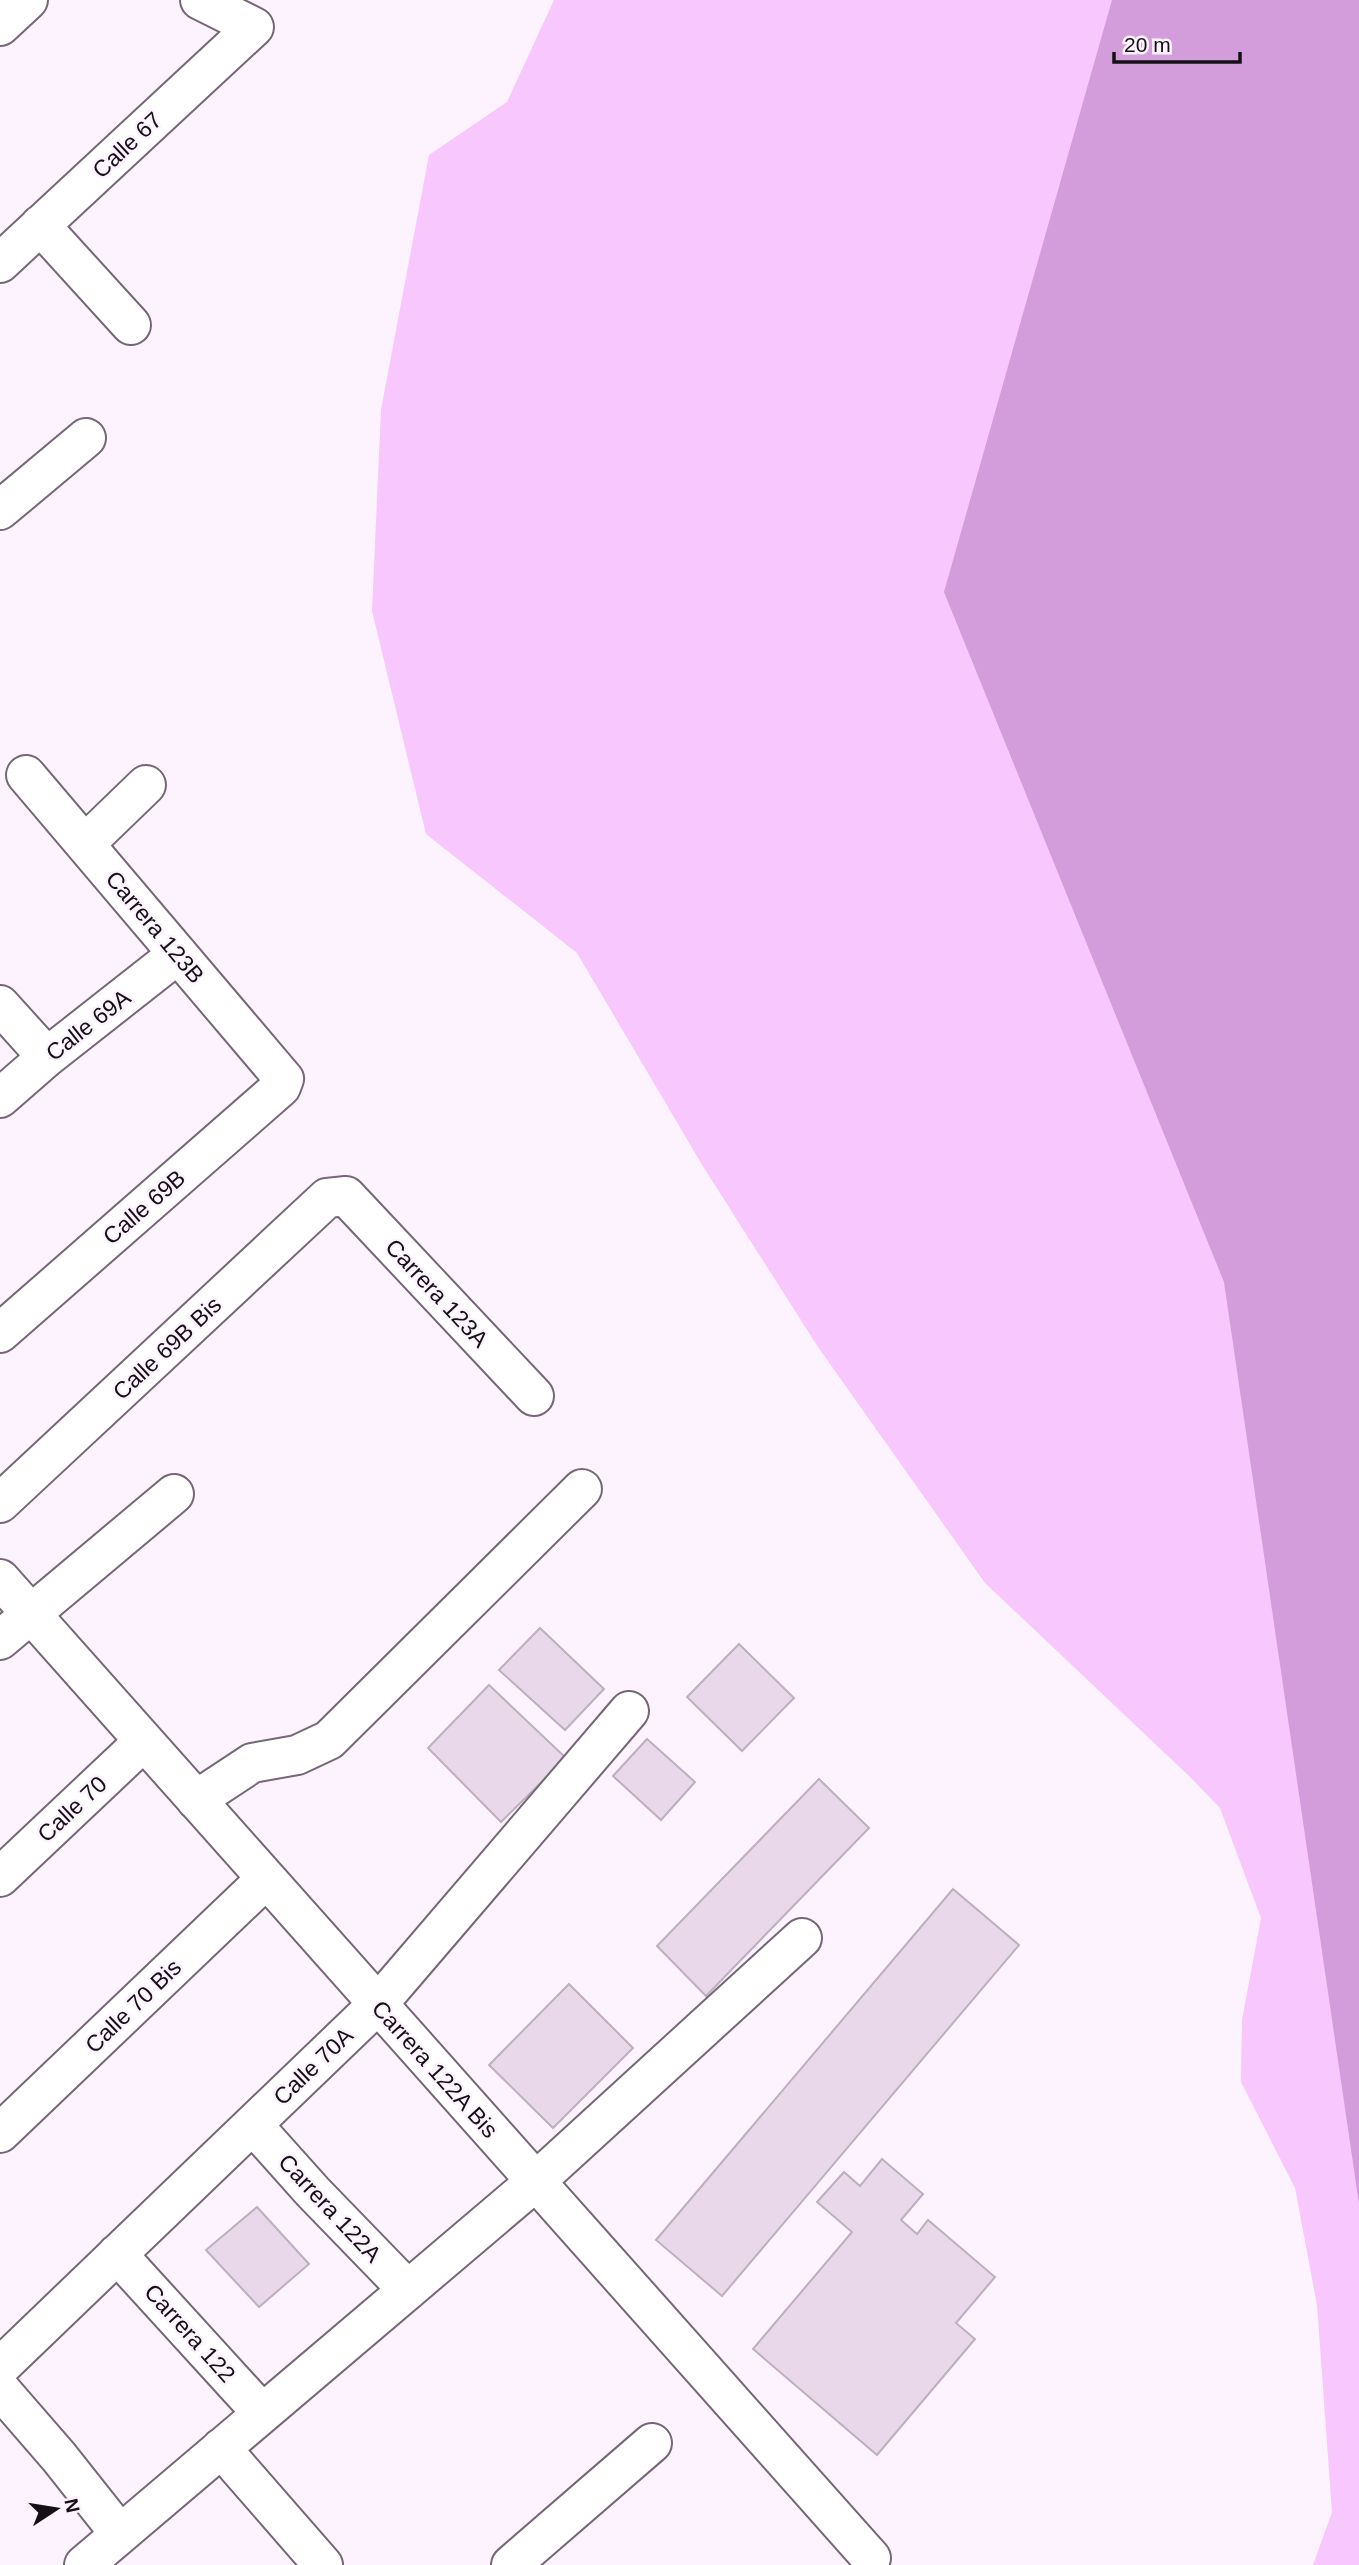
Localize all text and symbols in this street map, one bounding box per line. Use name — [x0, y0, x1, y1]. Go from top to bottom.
scale bar — [1114, 21, 1240, 65]
text: 20 m — [1124, 33, 1171, 56]
street label: Calle 67 — [87, 107, 167, 183]
street label: Carrera 123B — [101, 866, 209, 988]
street label: Calle 69A — [41, 984, 136, 1066]
street label: Calle 69B — [98, 1164, 190, 1250]
street label: Carrera 123A — [380, 1234, 494, 1353]
street label: Calle 69B Bis — [108, 1291, 226, 1405]
street label: Calle 70 — [32, 1771, 112, 1847]
street label: Calle 70 Bis — [80, 1954, 186, 2058]
street label: Carrera 122A Bis — [367, 1995, 503, 2143]
street label: Calle 70A — [268, 2022, 358, 2110]
street label: Carrera 122A — [273, 2149, 387, 2268]
street label: Carrera 122 — [139, 2279, 241, 2387]
north arrow — [21, 2474, 91, 2544]
text: N — [60, 2497, 84, 2514]

